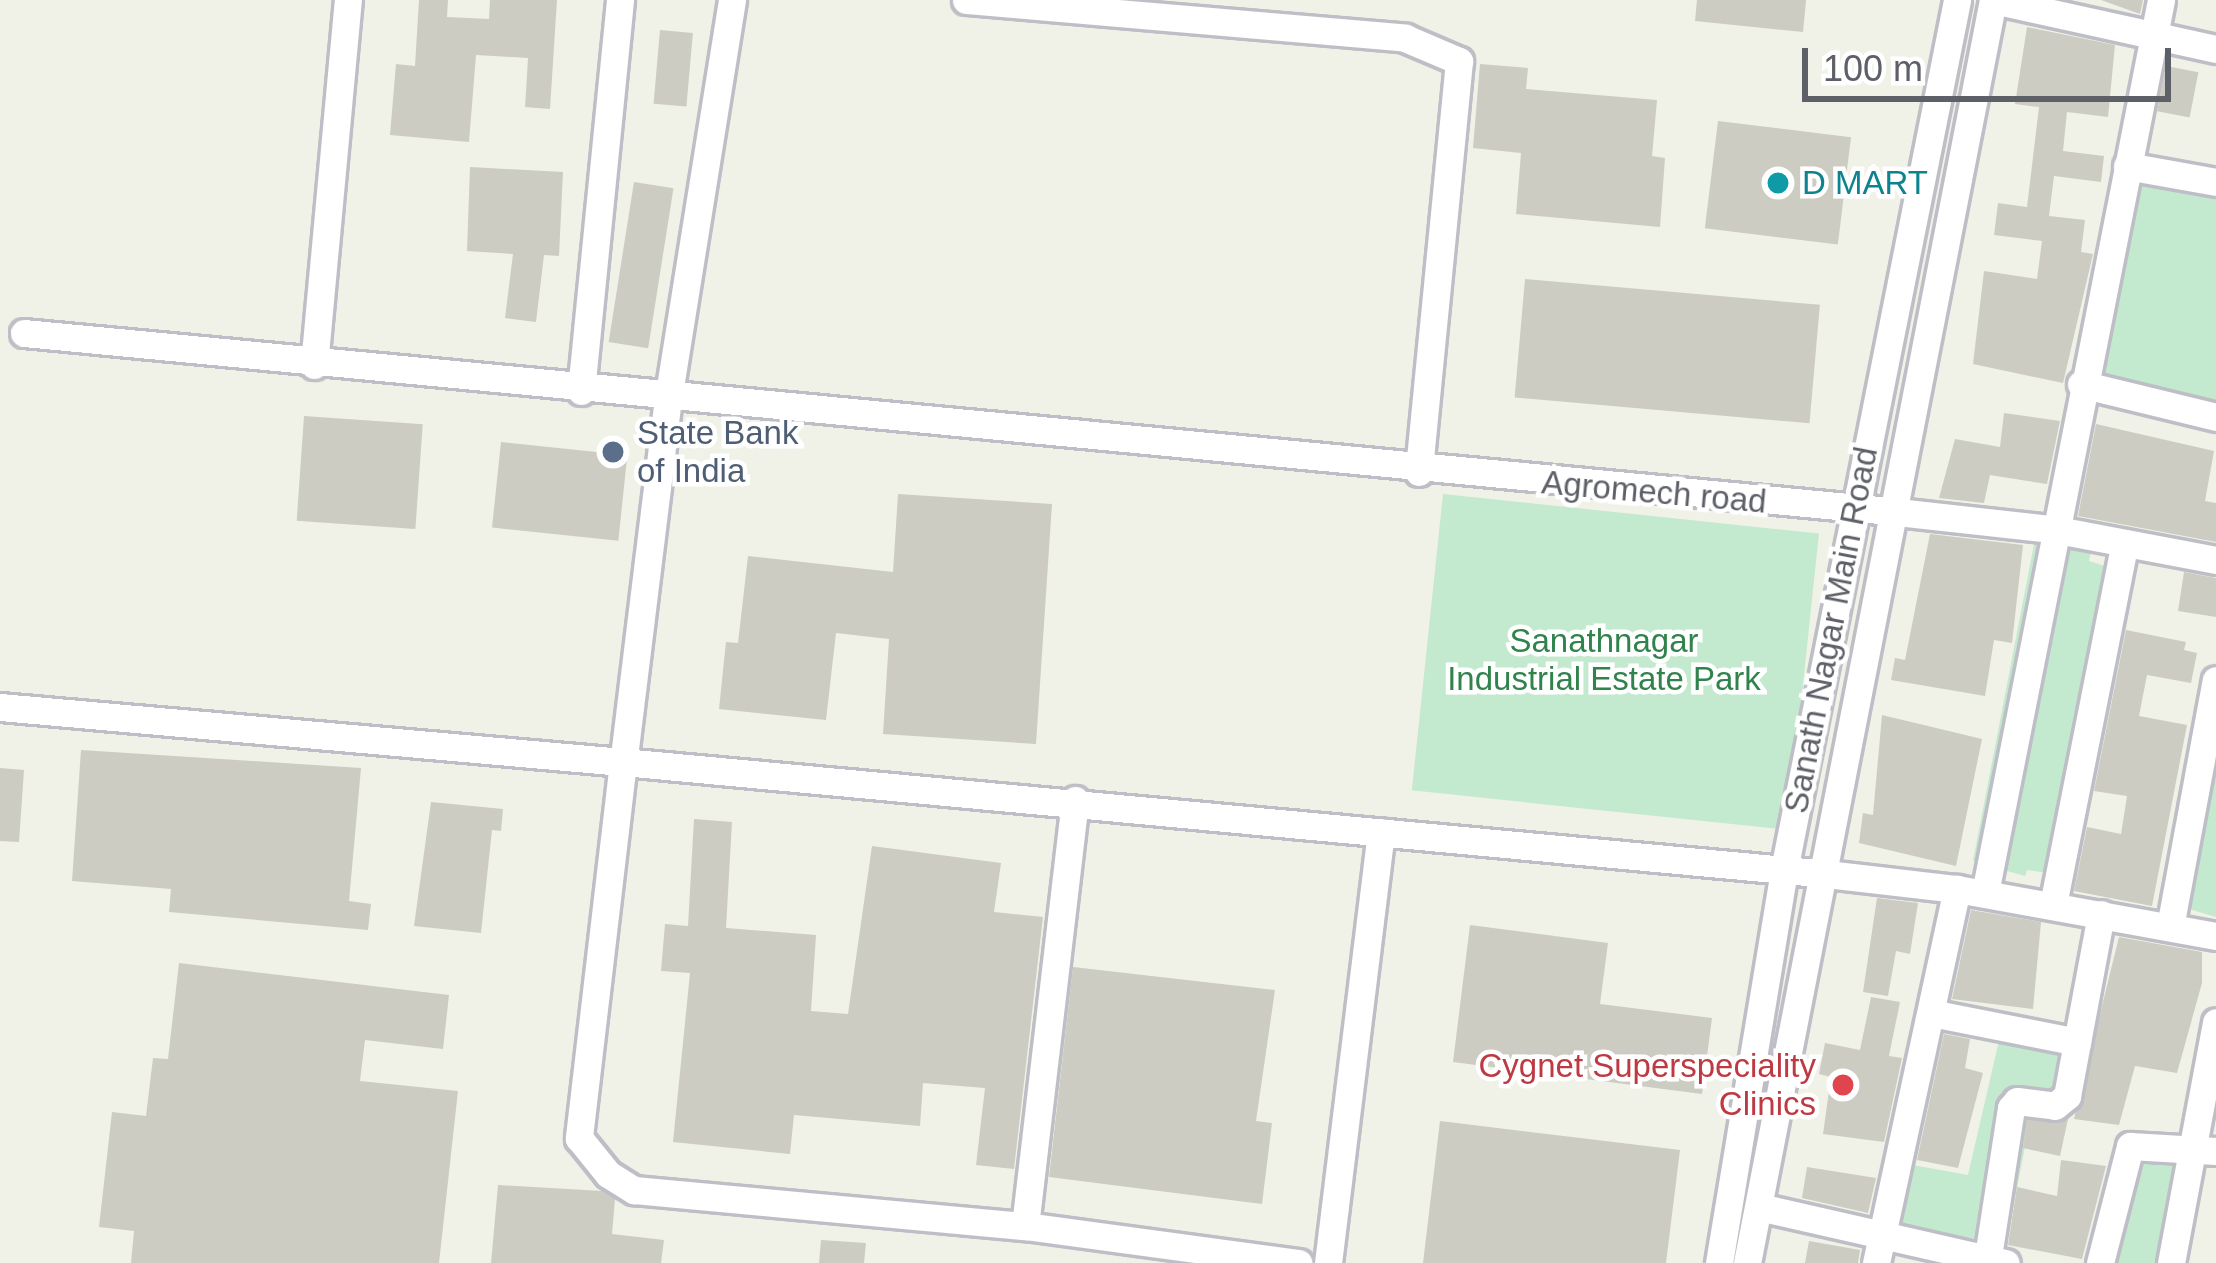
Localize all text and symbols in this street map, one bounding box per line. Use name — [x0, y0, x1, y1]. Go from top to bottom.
scale bar — [1808, 24, 2177, 98]
text: 100 m — [1823, 48, 1923, 89]
place label: D MART — [1802, 163, 1928, 203]
marker: D MART — [1765, 170, 1791, 196]
place label: State Bank of India — [637, 413, 798, 491]
marker: State Bank of India — [600, 439, 626, 465]
street label: Sanath Nagar Main Road — [1776, 443, 1886, 817]
street label: Agromech road — [1540, 462, 1768, 522]
park label: Sanathnagar Industrial Estate Park — [1447, 621, 1761, 699]
place label: Cygnet Superspeciality Clinics — [1478, 1046, 1816, 1124]
marker: Cygnet Superspeciality Clinics — [1827, 1069, 1859, 1101]

